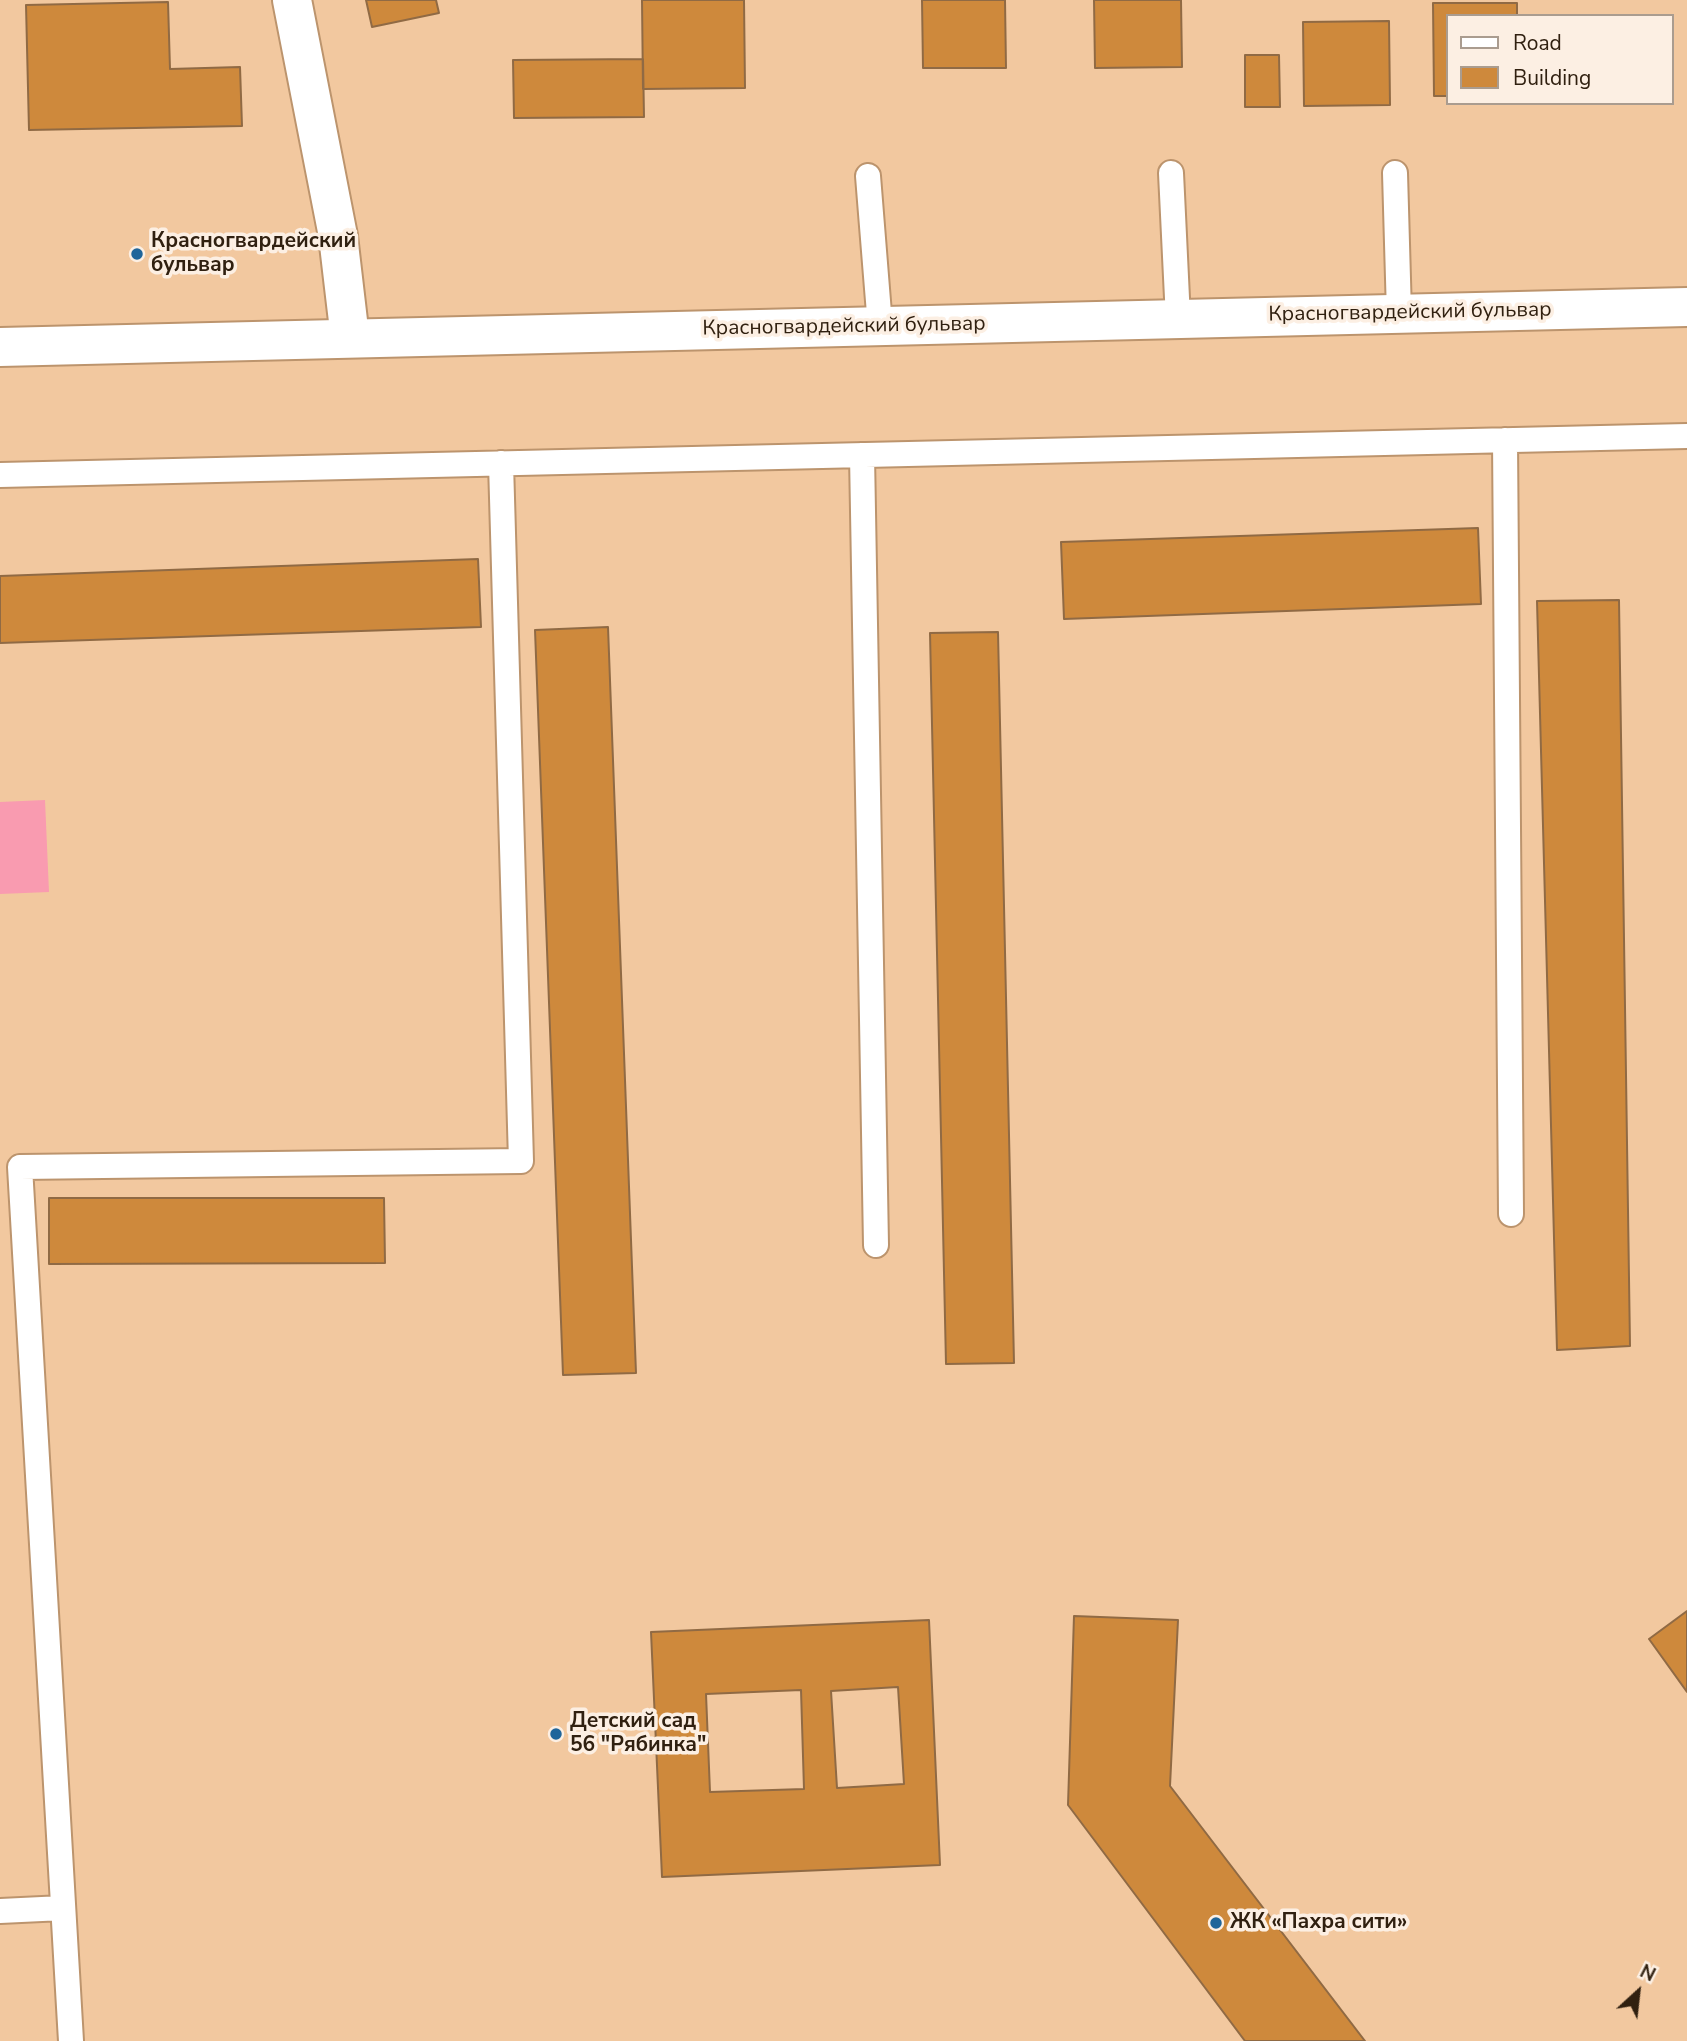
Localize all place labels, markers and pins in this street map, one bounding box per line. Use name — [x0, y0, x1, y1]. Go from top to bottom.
place label: Красногвардейский бульвар — [151, 229, 356, 279]
marker: Красногвардейский бульвар — [129, 246, 145, 262]
place label: Детский сад 56 "Рябинка" — [570, 1709, 706, 1759]
marker: Детский сад 56 "Рябинка" — [548, 1726, 564, 1742]
place label: ЖК «Пахра сити» — [1230, 1910, 1407, 1936]
marker: ЖК «Пахра сити» — [1208, 1915, 1224, 1931]

